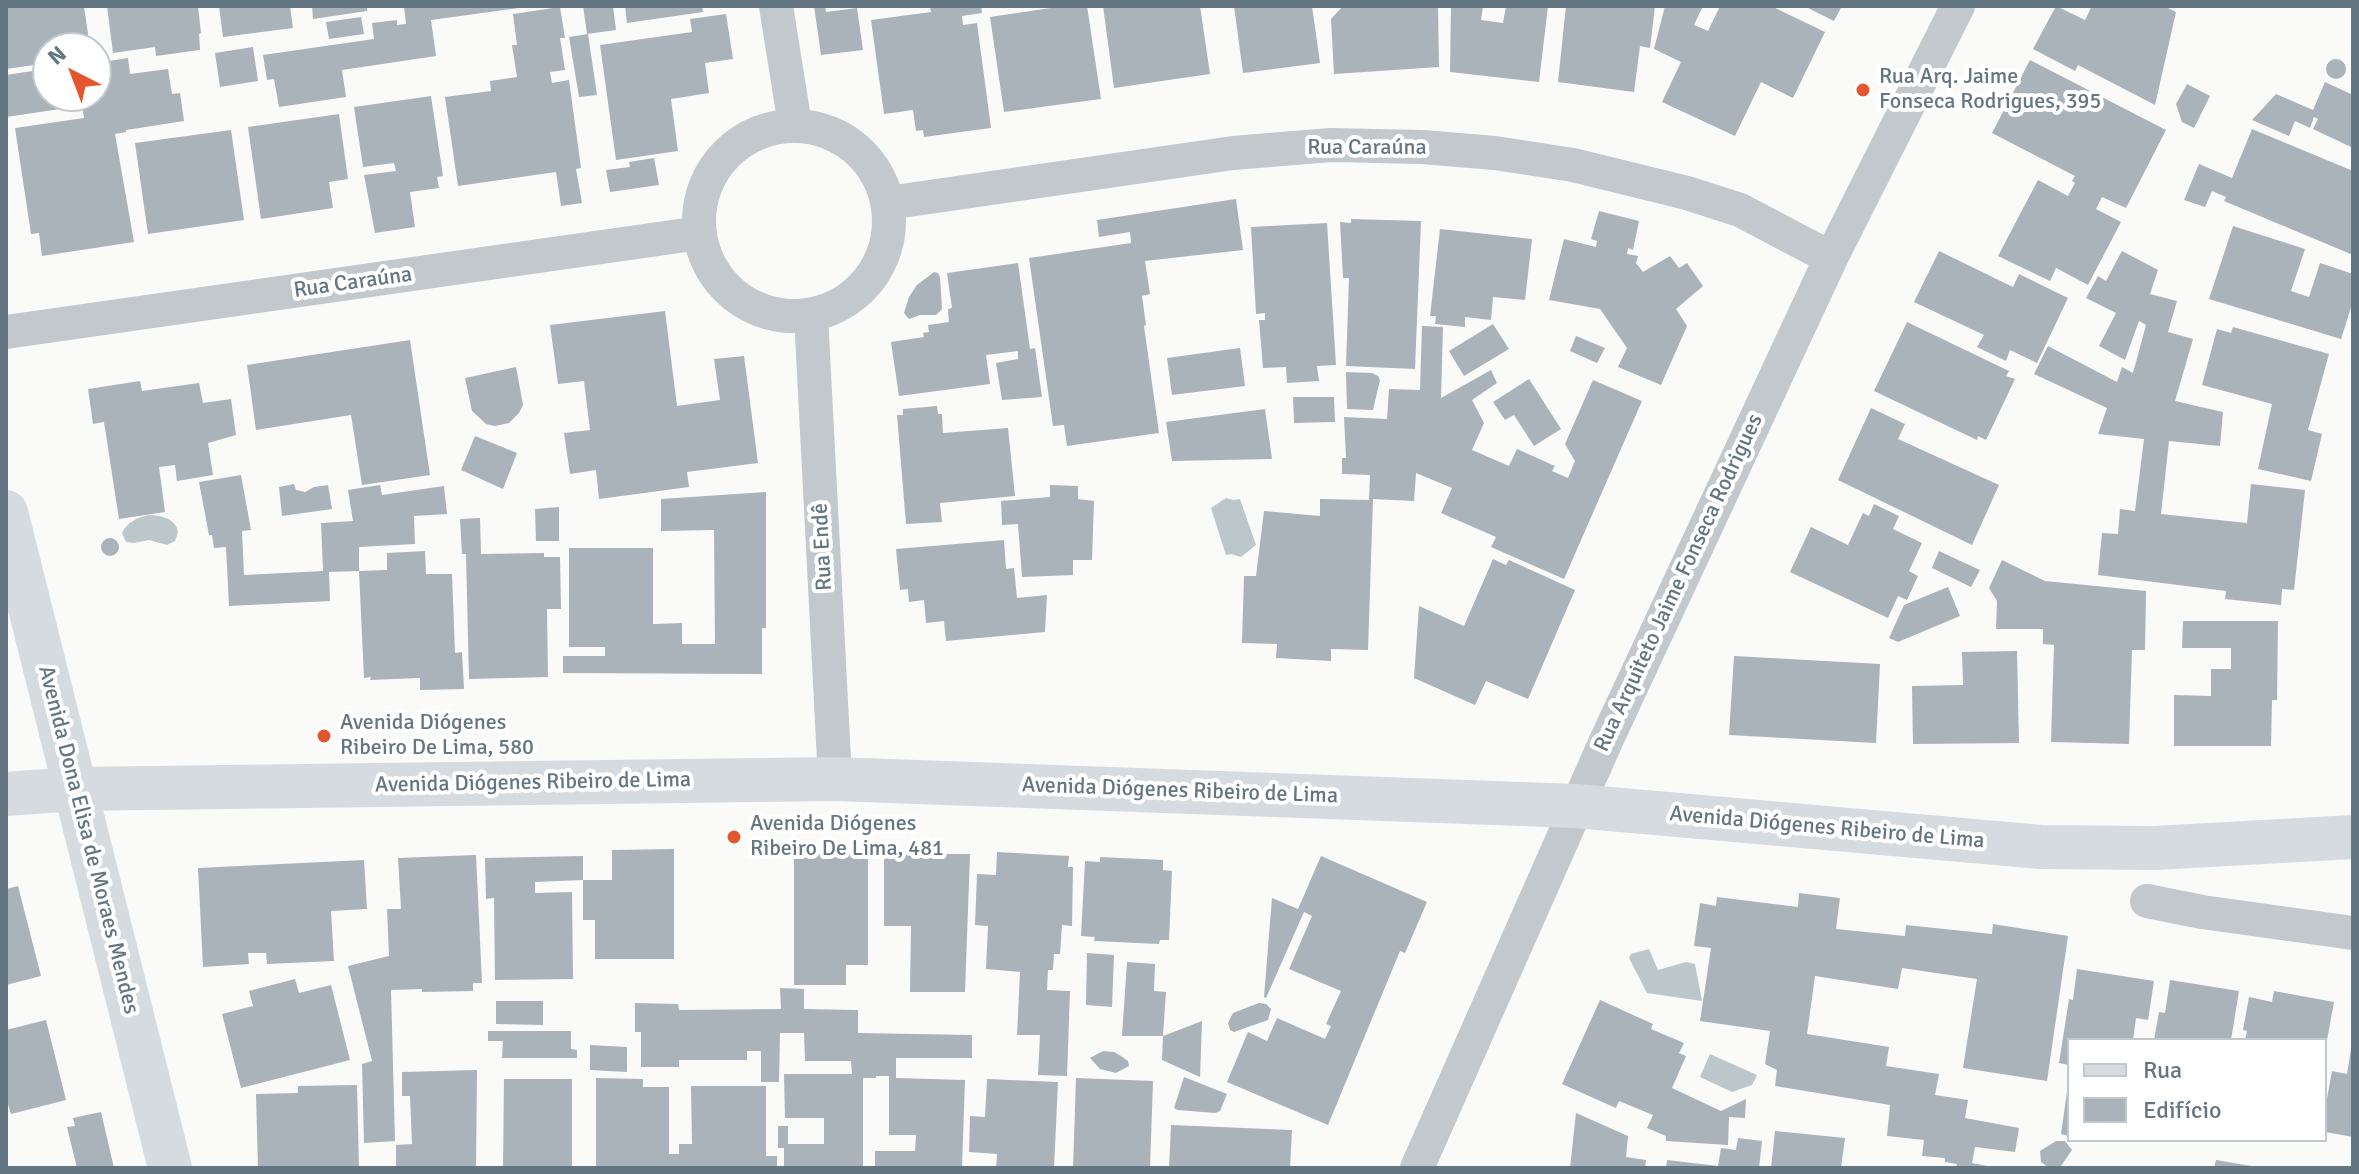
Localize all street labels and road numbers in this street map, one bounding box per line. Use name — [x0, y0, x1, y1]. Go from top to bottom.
street label: Rua Caraúna — [1307, 135, 1427, 161]
street label: Rua Caraúna — [292, 262, 414, 304]
street label: Rua Arquiteto Jaime Fonseca Rodrigues — [1589, 410, 1769, 756]
street label: Rua Endê — [808, 502, 838, 592]
street label: Avenida Dona Elisa de Moraes Mendes — [32, 663, 144, 1017]
street label: Avenida Diógenes Ribeiro de Lima — [375, 767, 691, 799]
street label: Avenida Diógenes Ribeiro de Lima — [1022, 772, 1338, 810]
street label: Avenida Diógenes Ribeiro de Lima — [1668, 801, 1986, 855]

